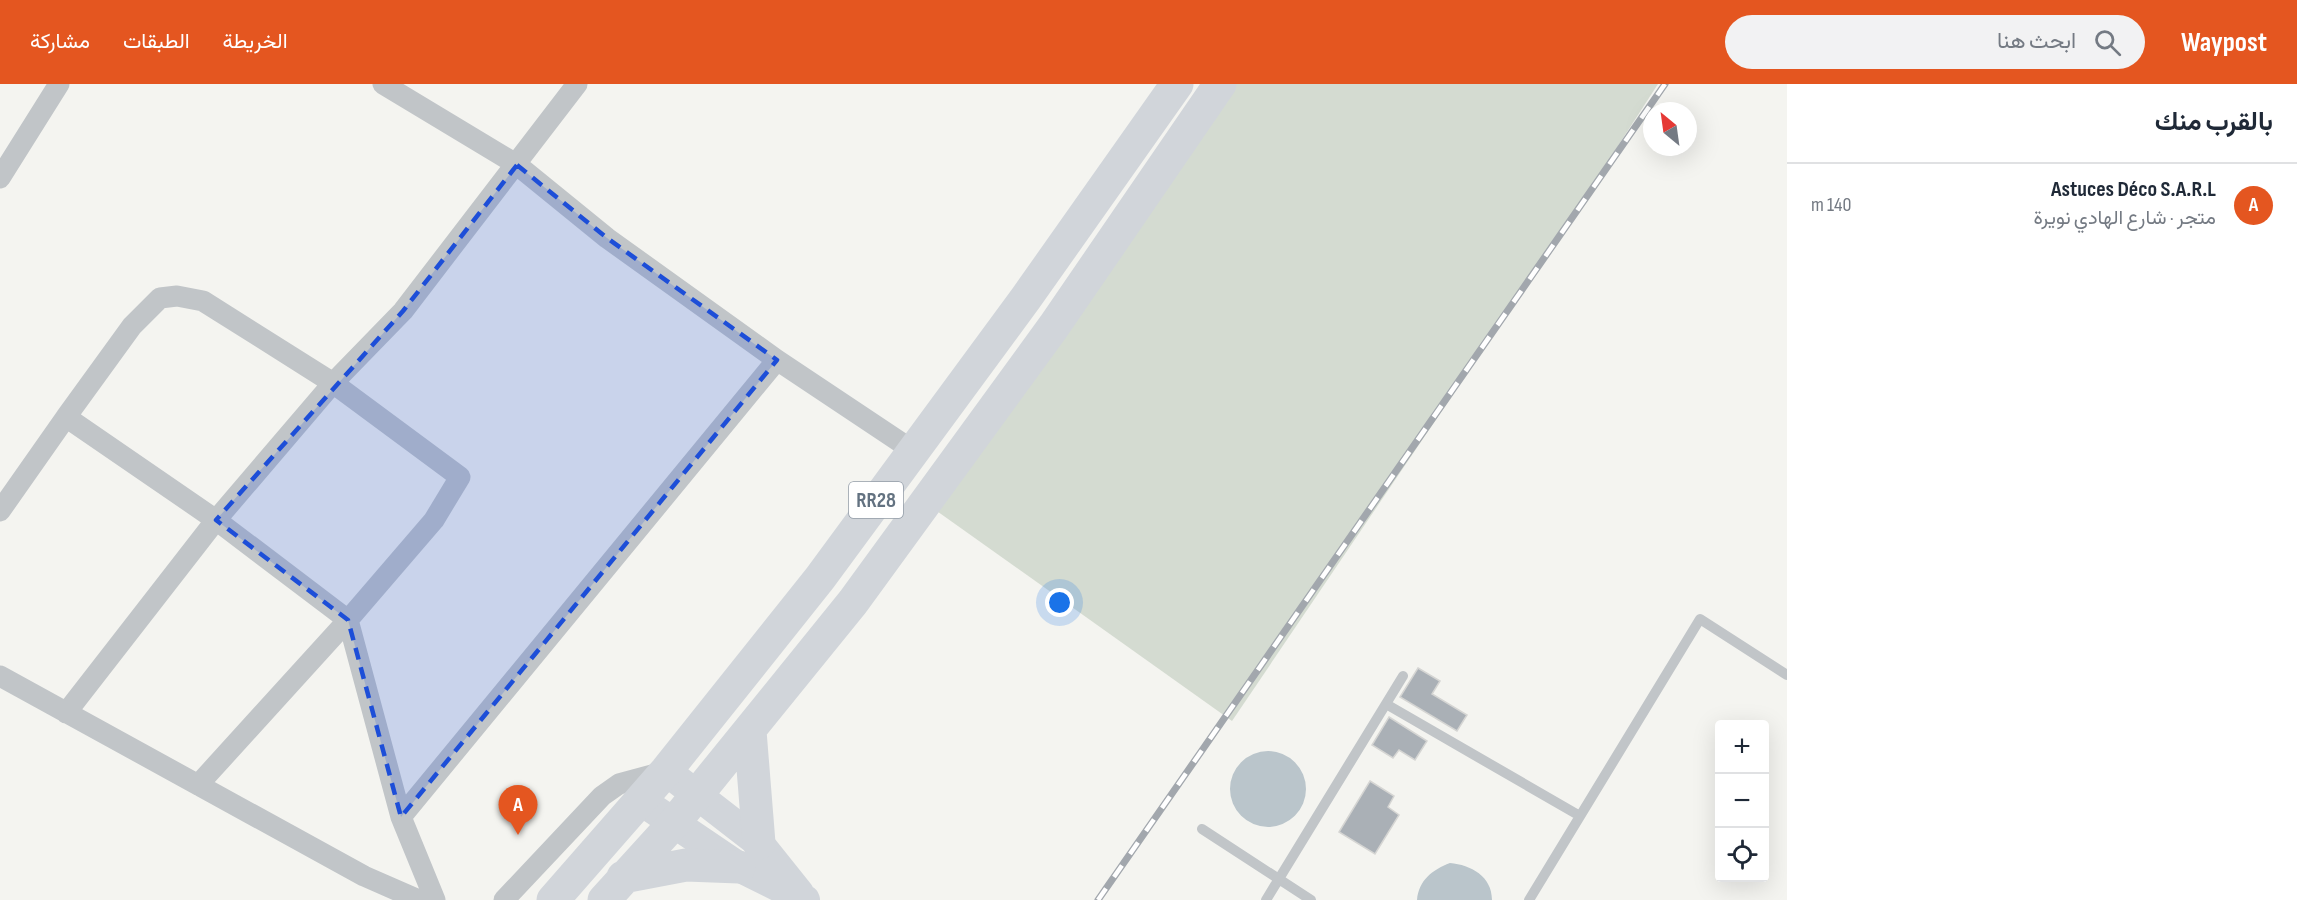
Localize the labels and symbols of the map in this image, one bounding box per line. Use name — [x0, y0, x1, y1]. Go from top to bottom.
north arrow — [1643, 102, 1697, 156]
road number: RR28 — [849, 482, 903, 518]
your location — [1045, 588, 1074, 617]
pin: A — [498, 786, 538, 835]

